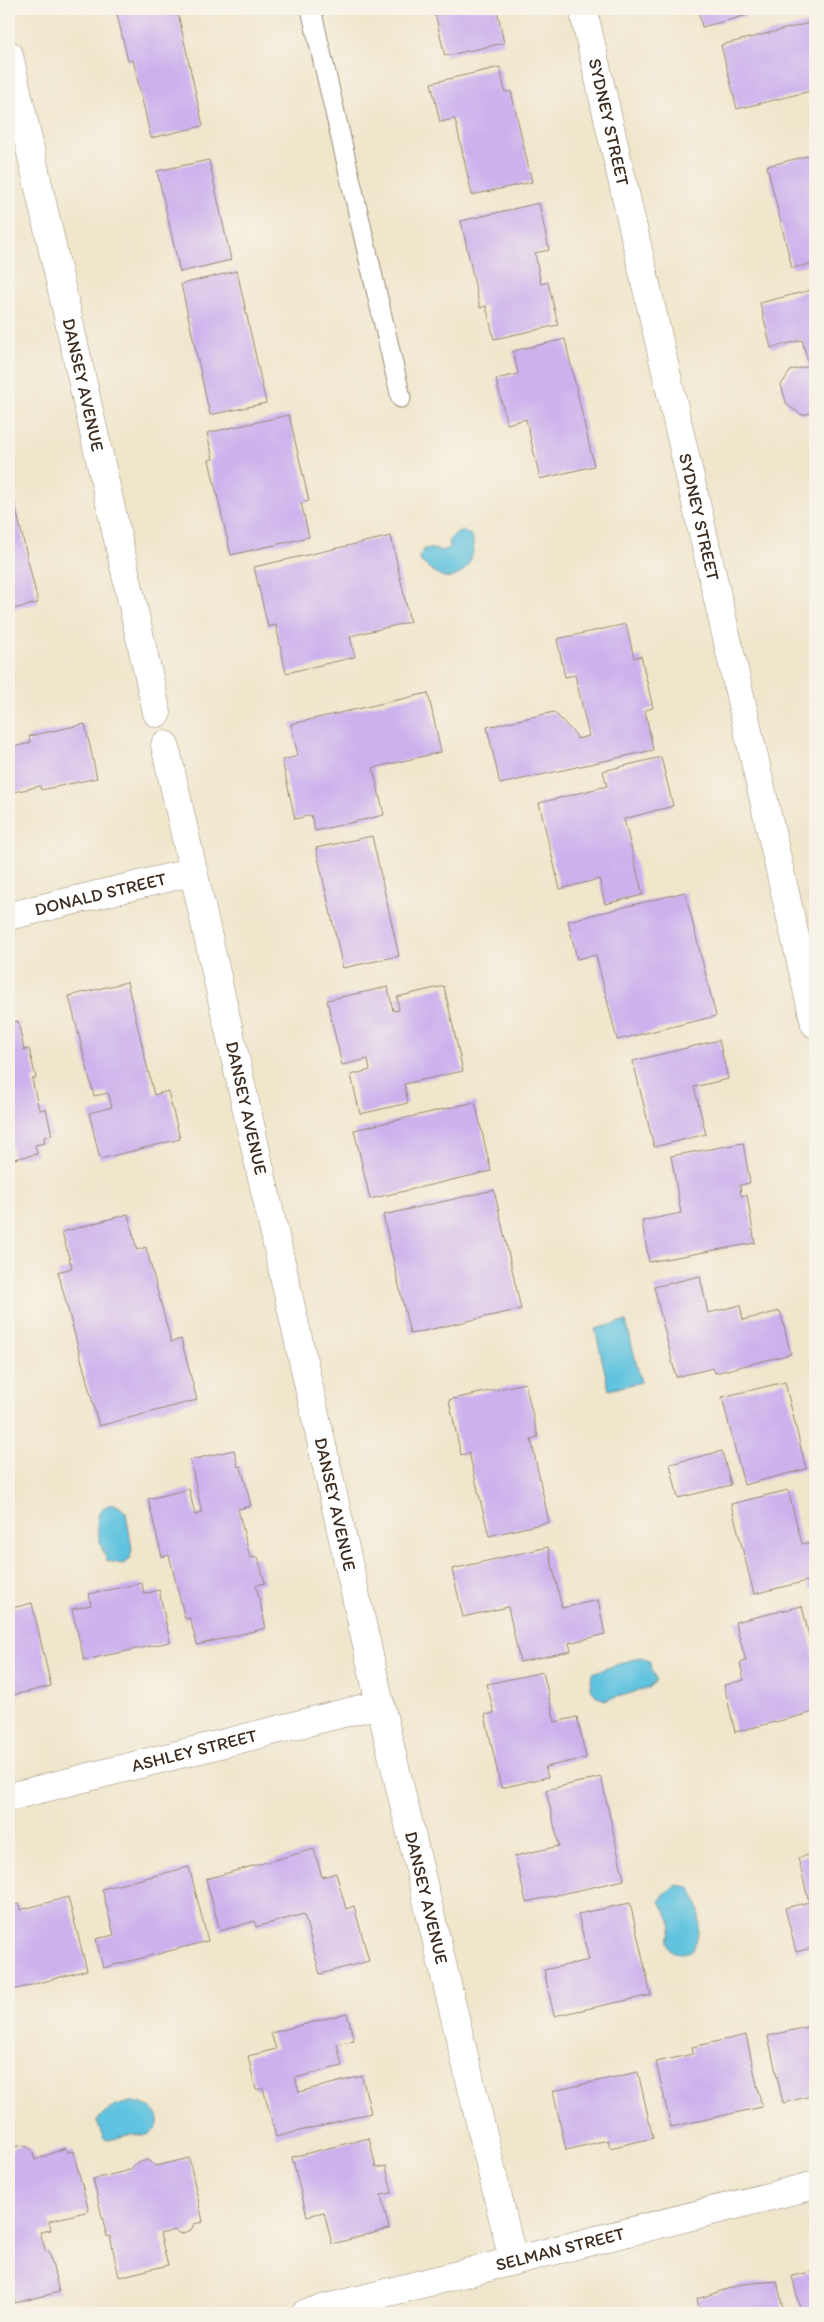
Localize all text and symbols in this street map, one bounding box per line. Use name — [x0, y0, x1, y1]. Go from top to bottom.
street label: SYDNEY STREET — [584, 56, 634, 188]
street label: DANSEY AVENUE — [58, 316, 109, 454]
street label: SYDNEY STREET — [674, 451, 724, 583]
street label: DONALD STREET — [32, 868, 169, 921]
street label: DANSEY AVENUE — [221, 1039, 272, 1177]
street label: DANSEY AVENUE — [310, 1435, 361, 1573]
street label: ASHLEY STREET — [129, 1724, 259, 1777]
street label: DANSEY AVENUE — [400, 1829, 453, 1967]
street label: SELMAN STREET — [493, 2222, 627, 2276]

